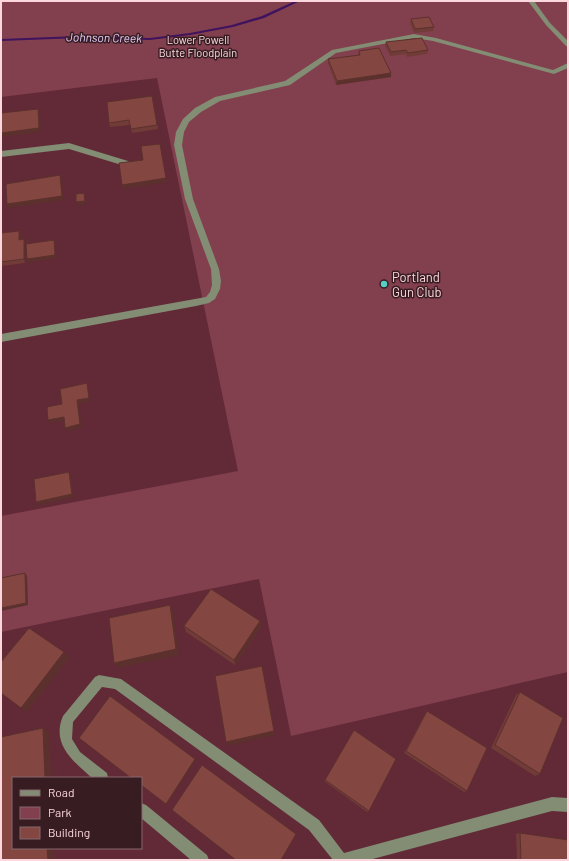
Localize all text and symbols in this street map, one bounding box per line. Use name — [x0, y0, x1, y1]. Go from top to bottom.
water label: Johnson Creek — [66, 29, 142, 45]
park label: Lower Powell Butte Floodplain — [159, 33, 237, 59]
place label: Portland Gun Club — [392, 269, 442, 300]
marker: Portland Gun Club — [379, 279, 389, 289]
legend — [12, 777, 142, 849]
text: Road — [48, 785, 75, 799]
text: Park — [48, 805, 72, 819]
text: Building — [48, 825, 90, 839]

